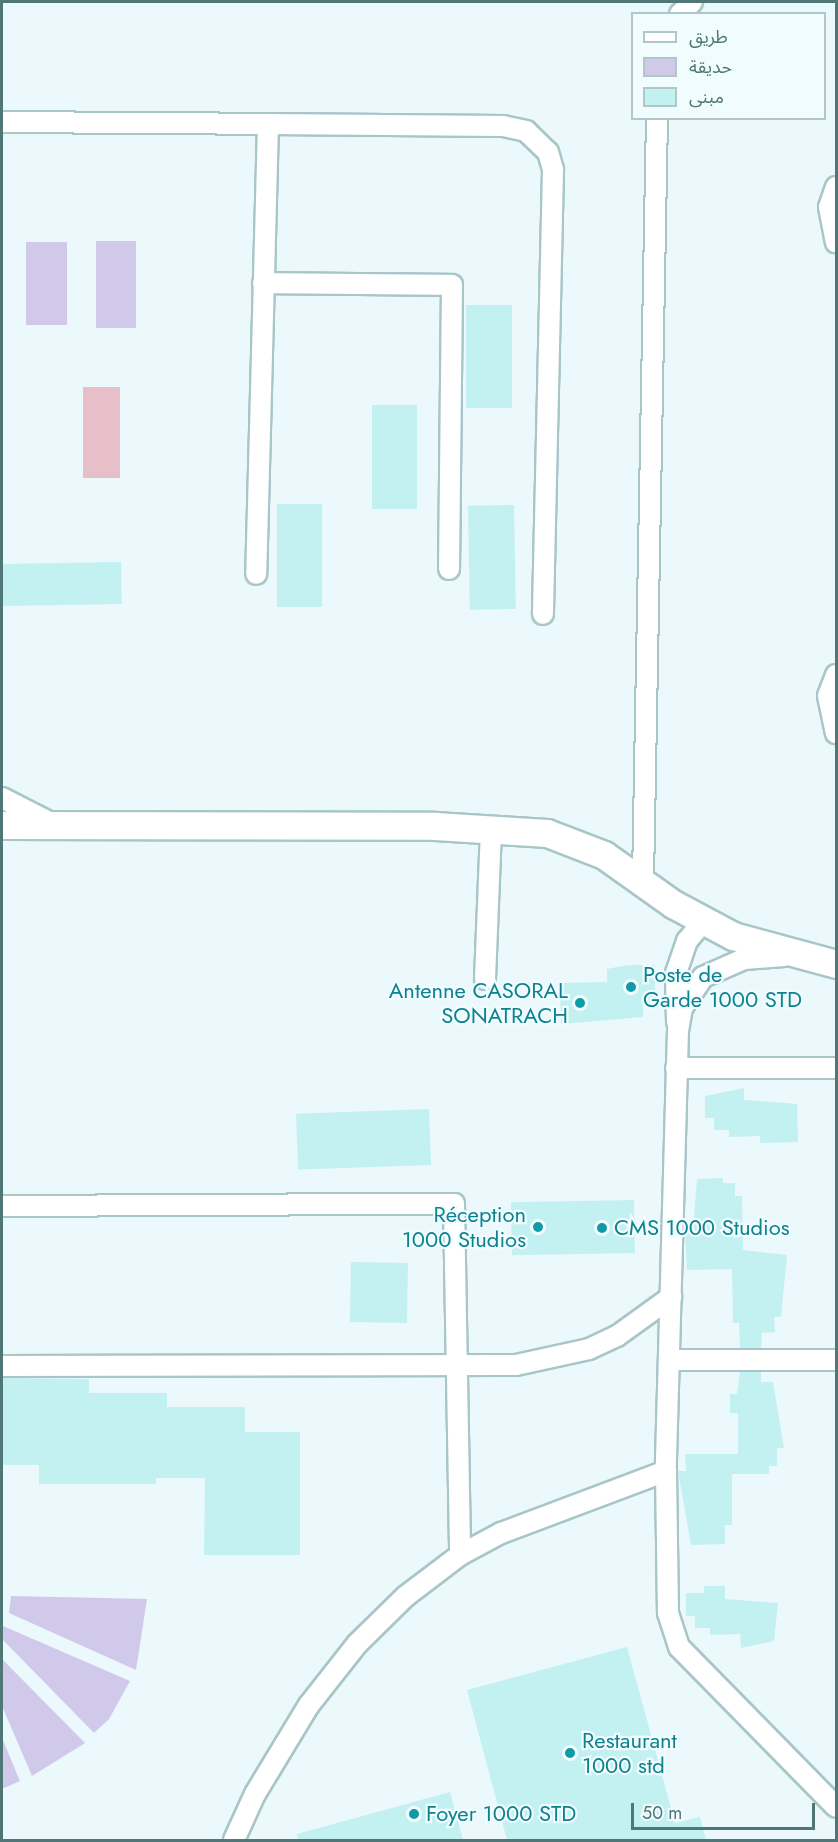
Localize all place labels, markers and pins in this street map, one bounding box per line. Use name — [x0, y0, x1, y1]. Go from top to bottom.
place label: Poste de Garde 1000 STD — [643, 961, 802, 1012]
place label: Antenne CASORAL SONATRACH — [389, 977, 568, 1028]
marker: Poste de Garde 1000 STD — [624, 980, 638, 994]
marker: Antenne CASORAL SONATRACH — [573, 996, 587, 1010]
place label: Réception 1000 Studios — [402, 1201, 526, 1252]
place label: CMS 1000 Studios — [614, 1215, 790, 1241]
marker: Réception 1000 Studios — [531, 1220, 545, 1234]
marker: CMS 1000 Studios — [595, 1221, 609, 1235]
place label: Restaurant 1000 std — [582, 1727, 677, 1778]
marker: Restaurant 1000 std — [563, 1746, 577, 1760]
place label: Foyer 1000 STD — [426, 1801, 576, 1827]
marker: Foyer 1000 STD — [407, 1807, 421, 1821]

